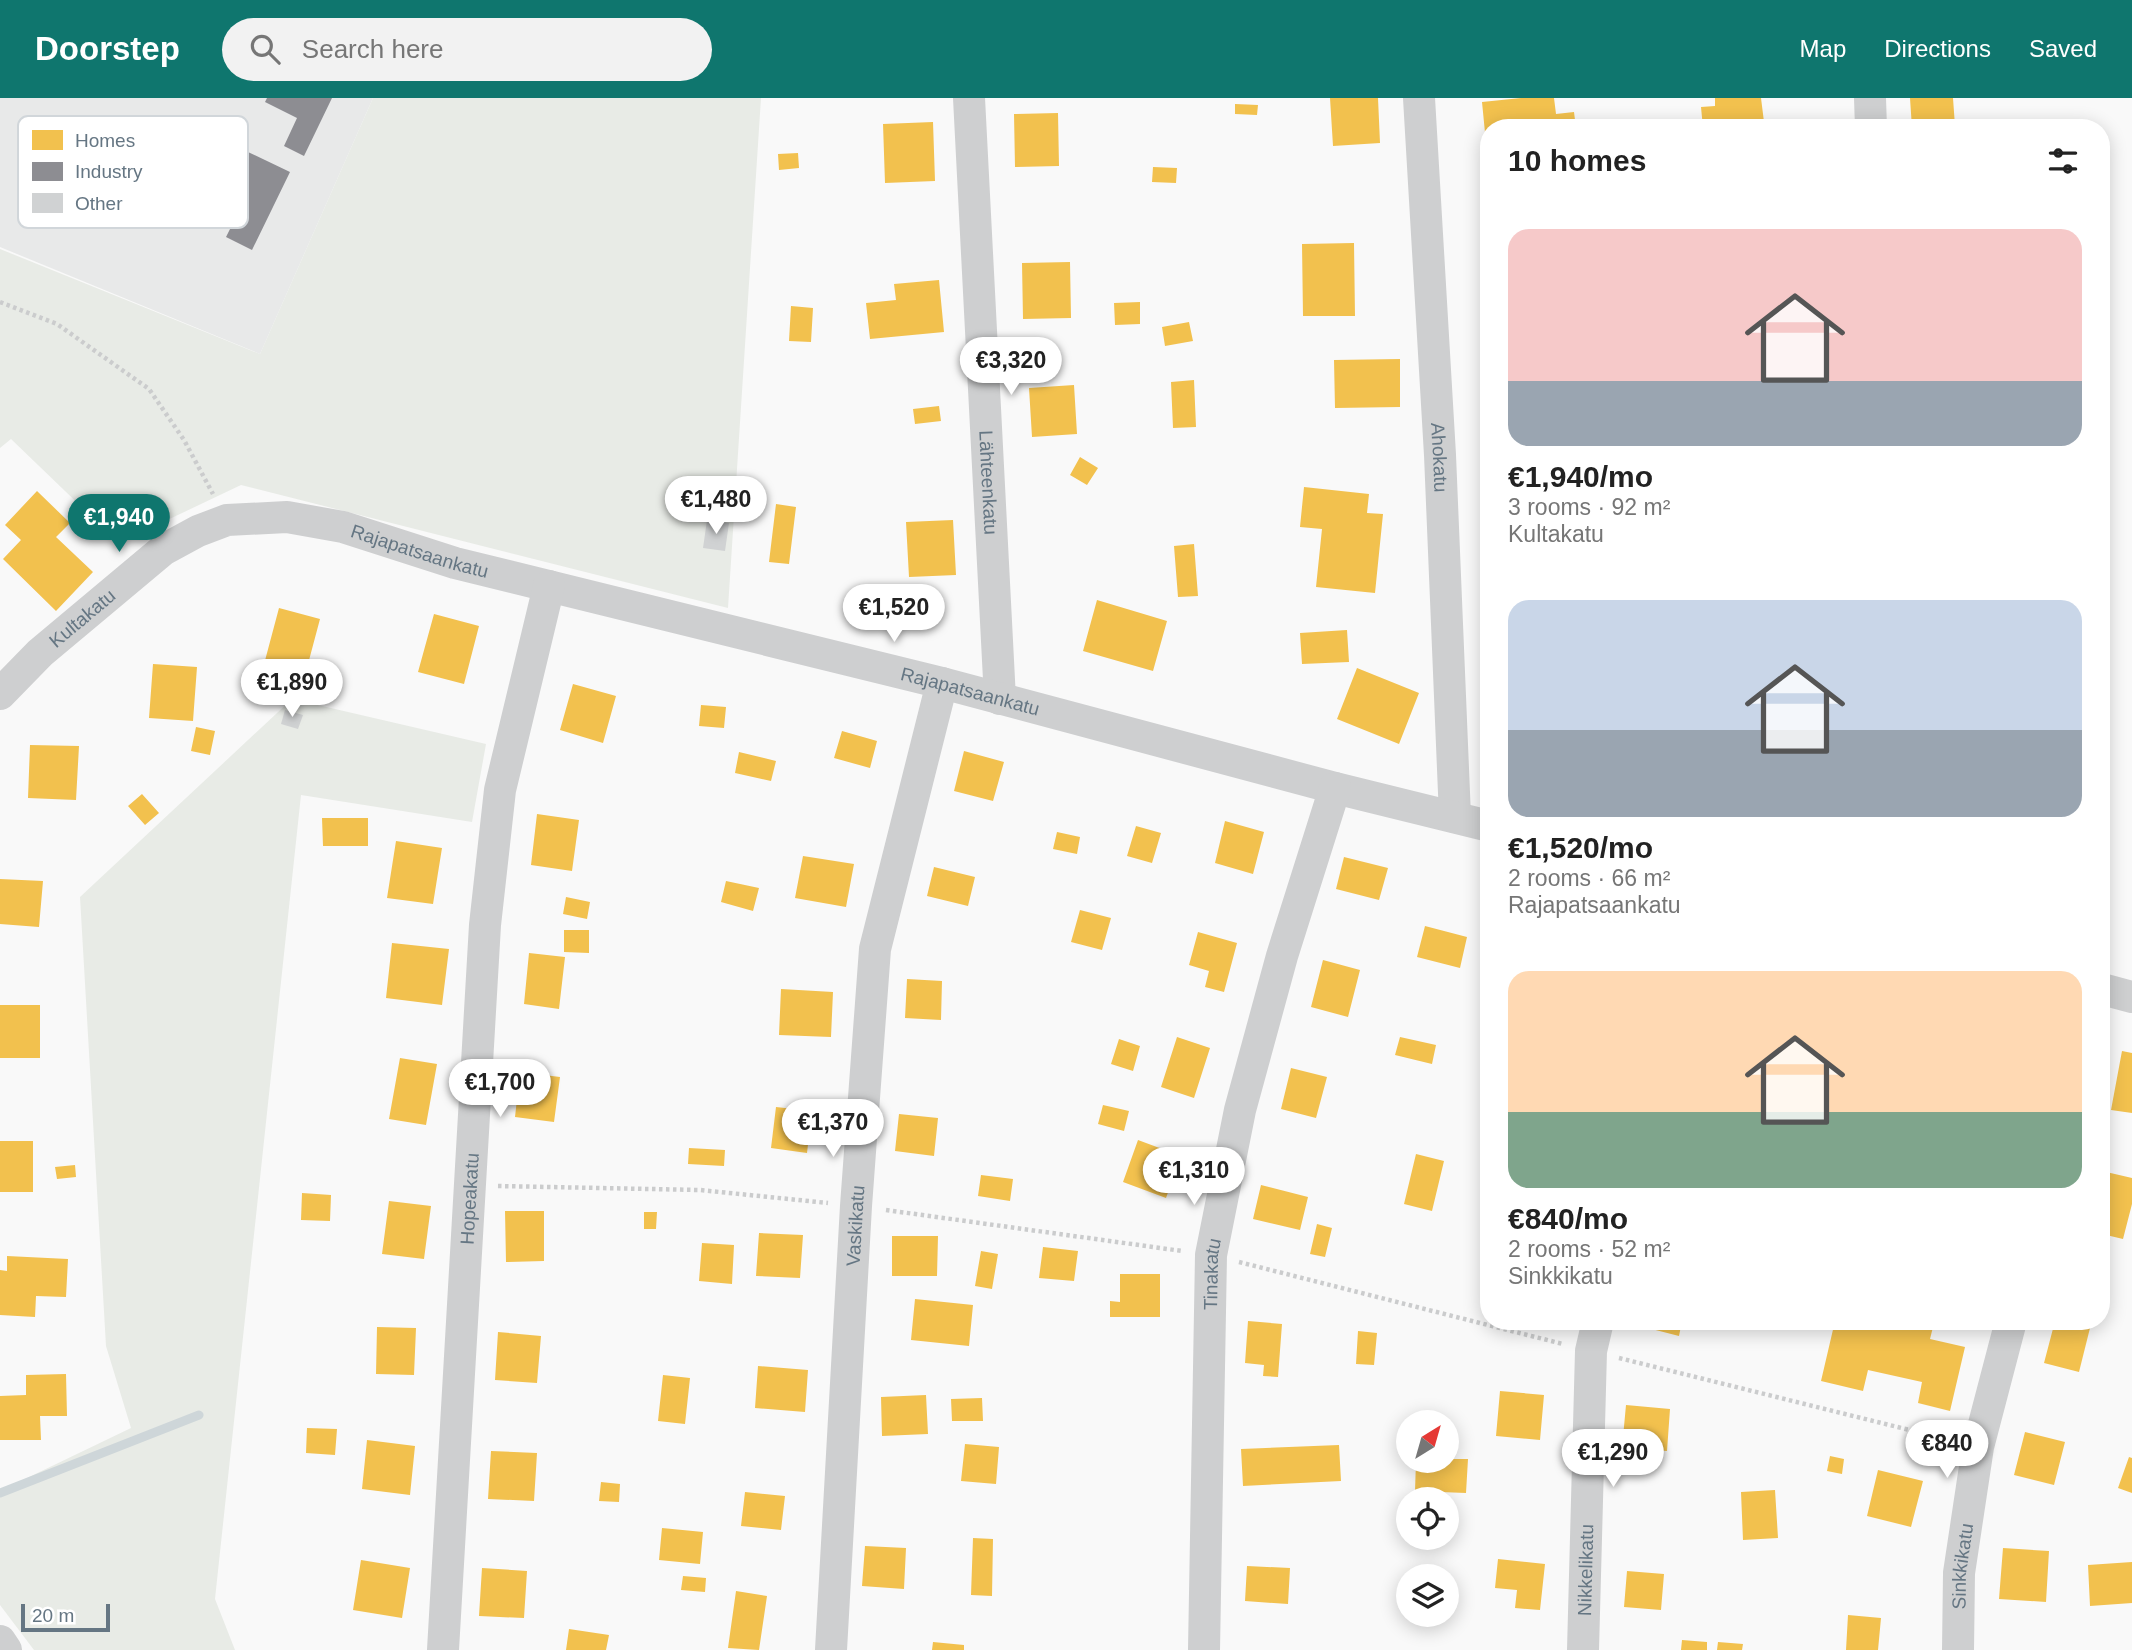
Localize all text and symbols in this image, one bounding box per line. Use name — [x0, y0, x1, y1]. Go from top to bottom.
search box — [222, 18, 712, 81]
text: Doorstep — [35, 30, 180, 67]
icon: search — [246, 30, 284, 68]
text: Search here — [302, 34, 444, 64]
text: Map — [1800, 35, 1846, 62]
text: Directions — [1884, 35, 1991, 62]
text: Saved — [2029, 35, 2097, 62]
legend — [18, 116, 248, 228]
text: Homes — [75, 130, 135, 151]
icon: filters — [2044, 142, 2082, 180]
text: 10 homes — [1508, 144, 1646, 177]
text: Industry — [75, 161, 143, 182]
text: Other — [75, 193, 123, 214]
icon: home — [1732, 275, 1858, 401]
pin: €3,320 — [954, 338, 1068, 397]
text: €3,320 — [976, 347, 1046, 373]
street label: Ahokatu — [1428, 422, 1452, 493]
street label: Lähteenkatu — [976, 430, 1002, 535]
text: €1,940/mo — [1508, 460, 1653, 493]
pin: €1,480 — [659, 476, 773, 536]
text: €1,480 — [681, 486, 751, 512]
pin: €1,940 — [62, 494, 176, 554]
text: 3 rooms · 92 m² — [1508, 494, 1670, 520]
text: €1,940 — [84, 504, 154, 530]
street label: Rajapatsaankatu — [348, 520, 491, 581]
text: Kultakatu — [1508, 521, 1604, 547]
street label: Kultakatu — [45, 584, 119, 651]
pin: €1,520 — [837, 584, 951, 644]
text: €1,520 — [859, 594, 929, 620]
icon: home — [1732, 646, 1858, 772]
pin: €1,890 — [235, 660, 349, 719]
street label: Rajapatsaankatu — [899, 663, 1042, 719]
text: €1,890 — [257, 669, 327, 695]
text: €1,520/mo — [1508, 831, 1653, 864]
text: 2 rooms · 66 m² — [1508, 865, 1670, 891]
text: Rajapatsaankatu — [1508, 892, 1681, 918]
icon: home — [1732, 1017, 1858, 1143]
pin: €1,700 — [443, 1060, 557, 1119]
text: €1,700 — [465, 1069, 535, 1095]
pin: €1,370 — [776, 1100, 890, 1159]
text: €1,370 — [798, 1109, 868, 1135]
pin: €1,310 — [1137, 1148, 1251, 1207]
street label: Hopeakatu — [456, 1152, 482, 1245]
text: €1,310 — [1159, 1157, 1229, 1183]
street label: Vaskikatu — [842, 1184, 868, 1267]
text: €840/mo — [1508, 1202, 1628, 1235]
street label: Tinakatu — [1200, 1236, 1225, 1310]
text: 2 rooms · 52 m² — [1508, 1236, 1670, 1262]
text: Sinkkikatu — [1508, 1263, 1613, 1289]
north arrow — [1396, 1410, 1460, 1474]
map controls — [1396, 1410, 1459, 1627]
pin: €840 — [1906, 1420, 1988, 1480]
pin: €1,290 — [1556, 1430, 1670, 1489]
text: €840 — [1921, 1430, 1973, 1456]
text: €1,290 — [1578, 1439, 1648, 1465]
button: locate — [1396, 1487, 1459, 1550]
street label: Sinkkikatu — [1948, 1522, 1977, 1609]
street label: Nikkelikatu — [1573, 1524, 1597, 1616]
button: layers — [1396, 1564, 1459, 1627]
scale bar — [21, 1601, 110, 1633]
text: 20 m — [32, 1605, 74, 1626]

